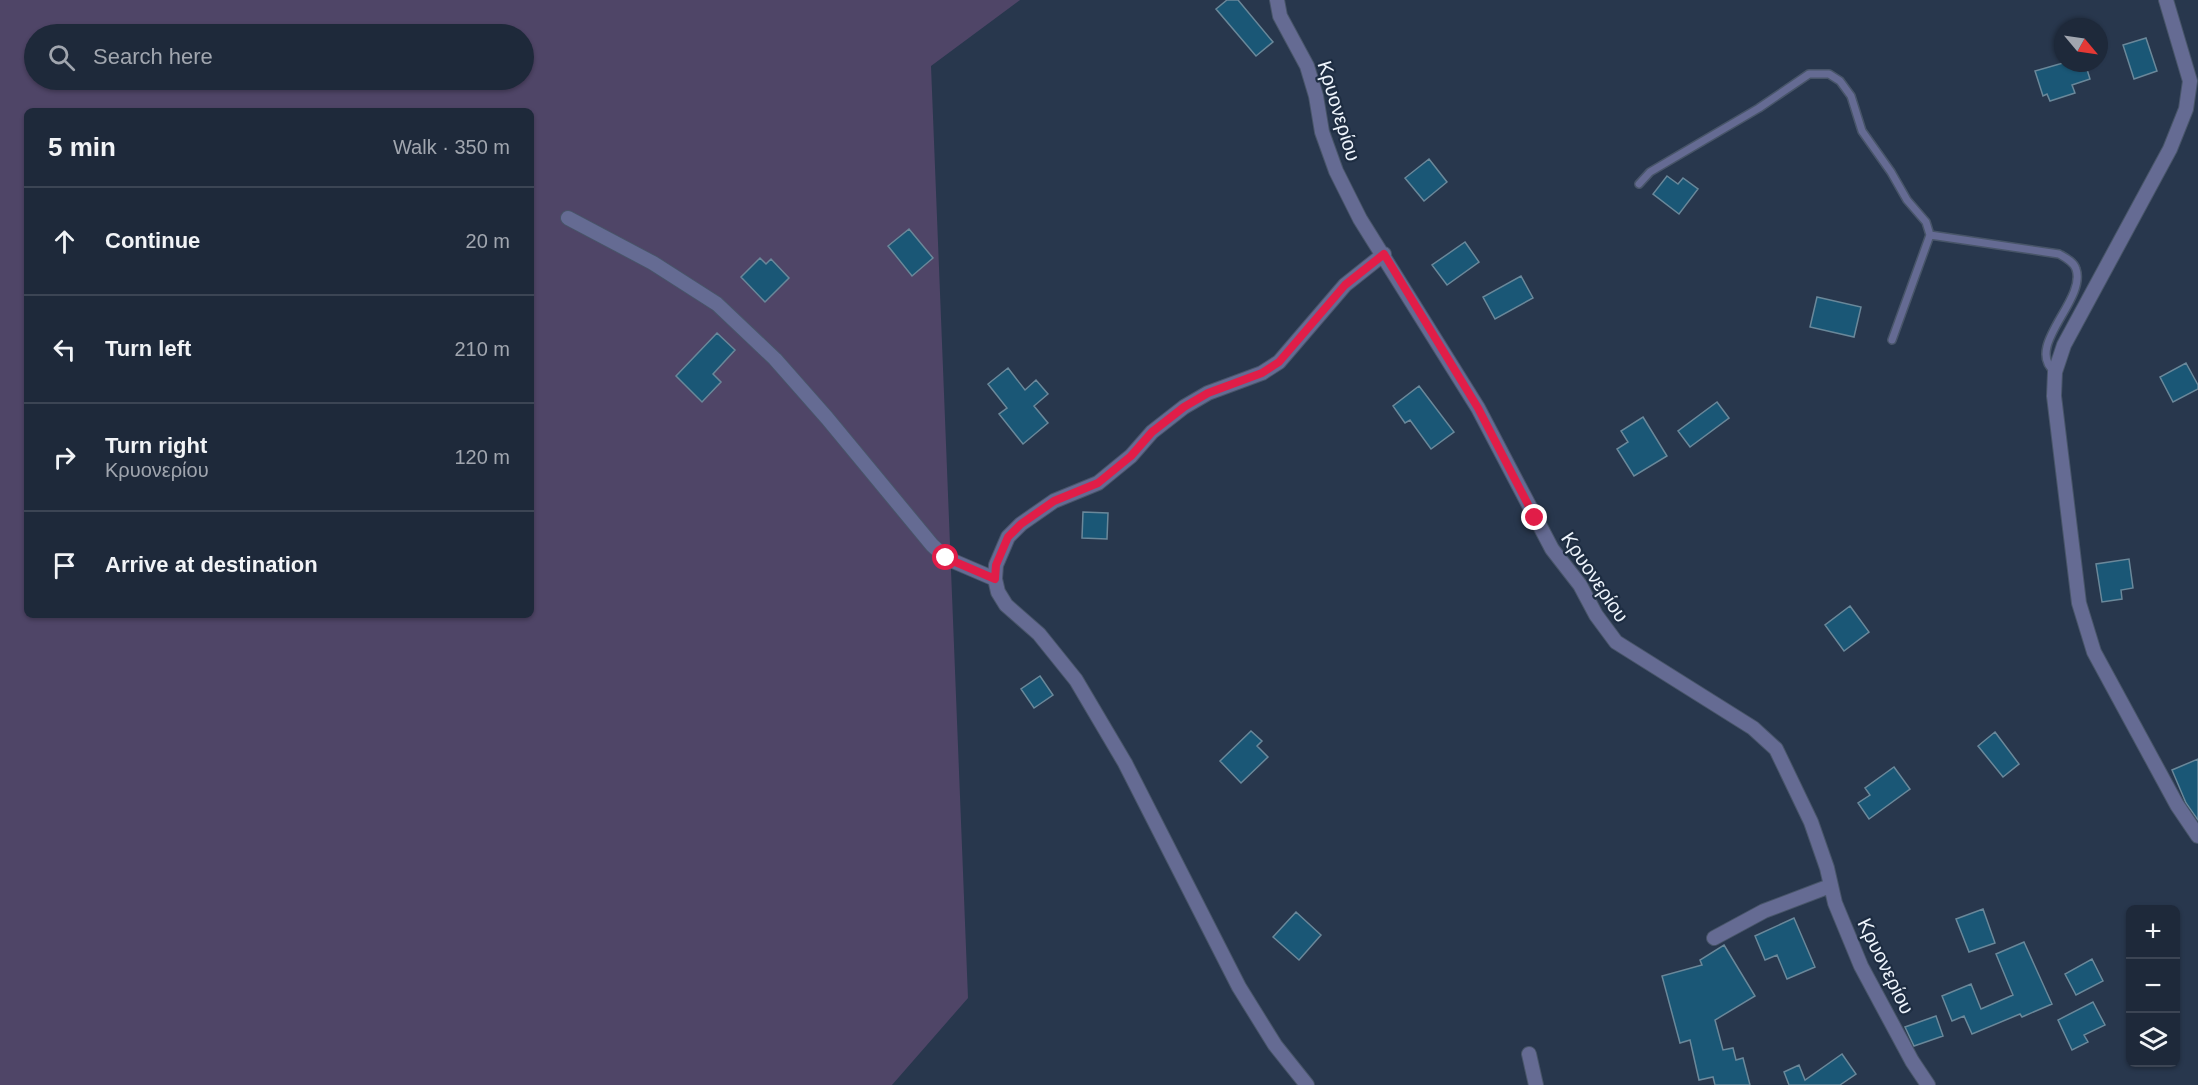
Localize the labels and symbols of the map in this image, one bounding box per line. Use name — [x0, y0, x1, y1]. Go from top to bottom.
north arrow — [2054, 18, 2108, 72]
street label: Κρυονερίου — [1313, 58, 1365, 164]
route end — [1521, 504, 1547, 530]
street label: Κρυονερίου — [1557, 528, 1633, 626]
route start — [932, 544, 958, 570]
street label: Κρυονερίου — [1853, 915, 1919, 1017]

